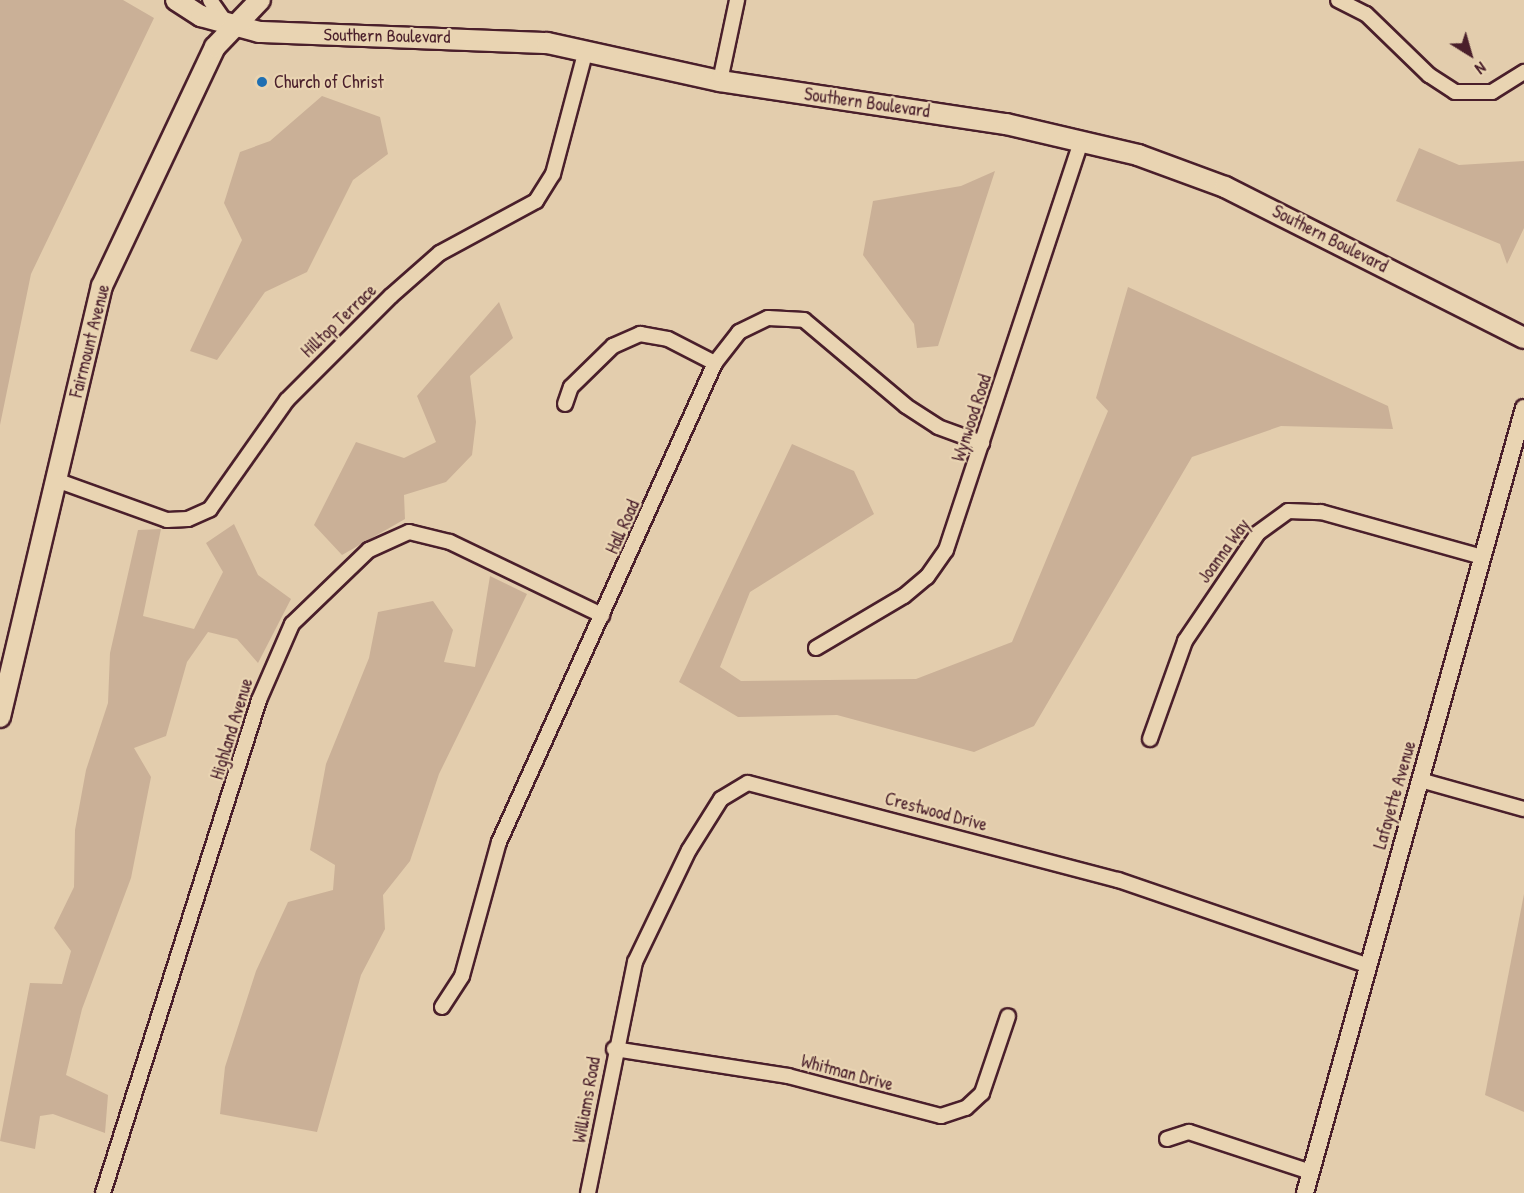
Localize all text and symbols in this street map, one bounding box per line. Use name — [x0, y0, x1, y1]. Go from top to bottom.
street label: Southern Boulevard — [324, 24, 450, 48]
north arrow — [1440, 24, 1500, 84]
text: N — [1471, 57, 1491, 80]
place label: Church of Christ — [274, 71, 384, 93]
marker: Church of Christ — [255, 75, 269, 89]
street label: Southern Boulevard — [803, 83, 931, 123]
street label: Southern Boulevard — [1269, 201, 1391, 277]
street label: Hilltop Terrace — [297, 280, 381, 362]
street label: Fairmount Avenue — [66, 282, 114, 400]
street label: Wynwood Road — [948, 372, 996, 464]
street label: Hall Road — [602, 497, 644, 557]
street label: Joanna Way — [1193, 515, 1255, 587]
street label: Highland Avenue — [206, 676, 258, 782]
street label: Lafayette Avenue — [1369, 738, 1421, 852]
street label: Crestwood Drive — [883, 788, 989, 836]
street label: Whitman Drive — [799, 1050, 895, 1096]
street label: Williams Road — [569, 1055, 605, 1145]

